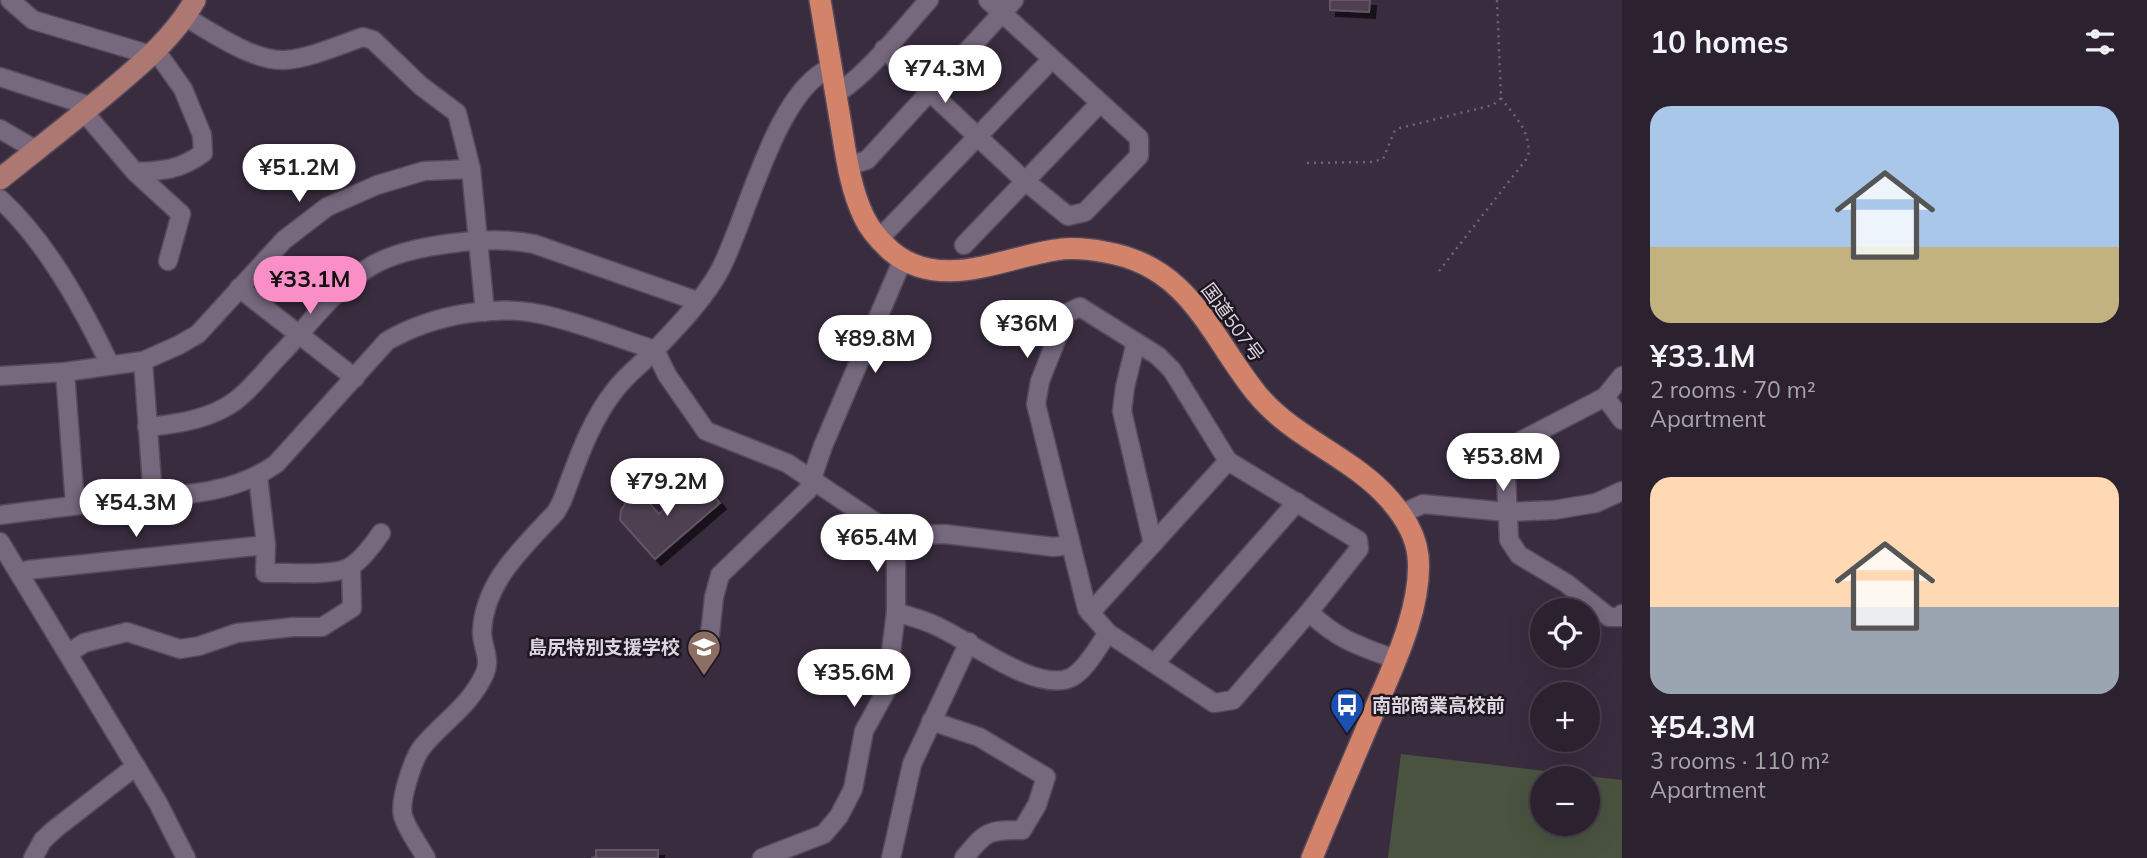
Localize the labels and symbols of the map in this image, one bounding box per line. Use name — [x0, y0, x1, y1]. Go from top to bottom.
pin: ¥74.3M — [888, 46, 1002, 105]
pin: ¥51.2M — [242, 144, 356, 204]
pin: ¥33.1M — [253, 256, 367, 316]
street label: 国道507号 — [1196, 278, 1270, 366]
pin: ¥36M — [986, 300, 1068, 360]
pin: ¥89.8M — [818, 316, 932, 375]
pin: ¥53.8M — [1446, 434, 1560, 493]
pin: ¥79.2M — [610, 458, 724, 518]
pin: ¥54.3M — [79, 480, 193, 539]
pin: ¥65.4M — [820, 514, 934, 574]
school or university icon: 島尻特別支援学校 — [685, 628, 723, 677]
place label: 島尻特別支援学校 — [528, 635, 680, 659]
pin: ¥35.6M — [797, 650, 911, 709]
bus stop icon: 南部商業高校前 — [1328, 686, 1366, 735]
place label: 南部商業高校前 — [1372, 693, 1505, 717]

